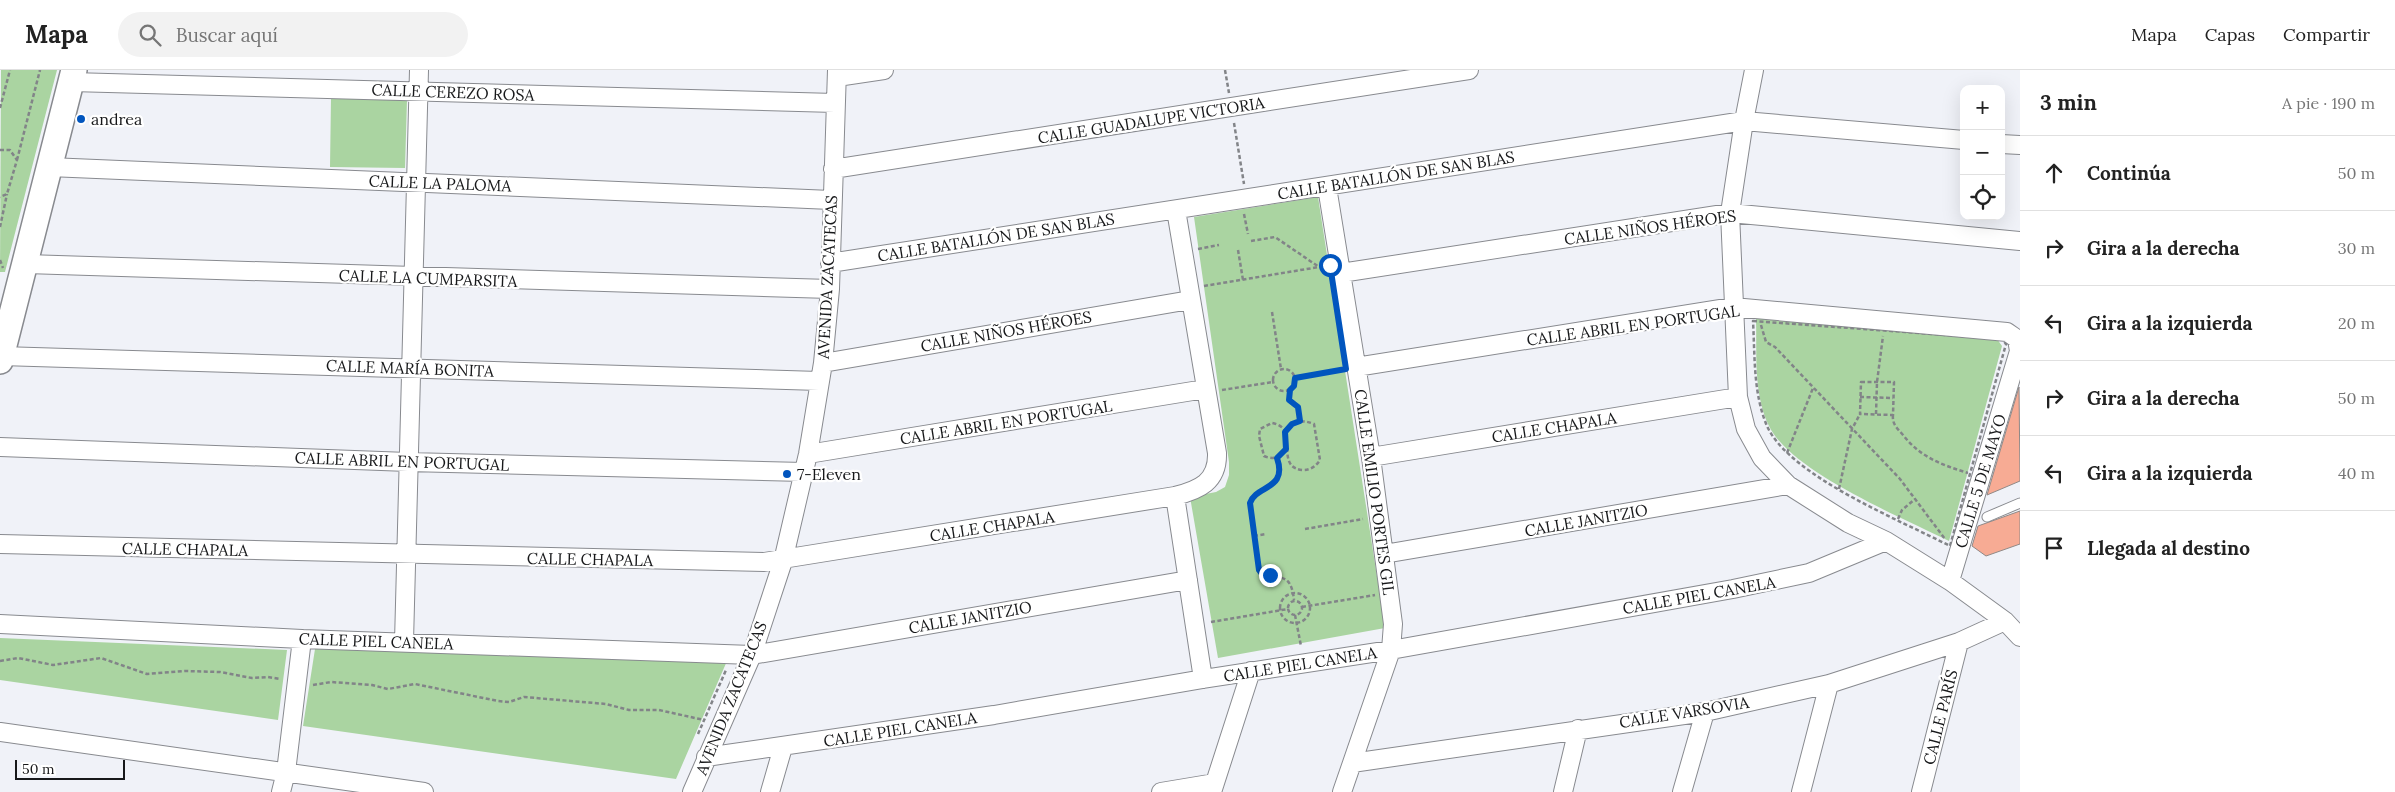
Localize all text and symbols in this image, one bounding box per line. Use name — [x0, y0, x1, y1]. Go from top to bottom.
search box — [118, 12, 468, 57]
text: Mapa — [25, 19, 88, 50]
icon: search — [136, 21, 164, 49]
text: Buscar aquí — [176, 23, 278, 47]
text: Mapa — [2131, 23, 2177, 46]
text: Capas — [2205, 23, 2255, 46]
text: Compartir — [2283, 23, 2370, 46]
street label: CALLE CEREZO ROSA — [371, 79, 536, 105]
map controls — [1960, 85, 2005, 220]
button: + — [1960, 85, 2005, 130]
text: 3 min — [2040, 89, 2097, 116]
street label: CALLE GUADALUPE VICTORIA — [1036, 92, 1267, 148]
text: A pie · 190 m — [2282, 93, 2375, 113]
place label: andrea — [91, 109, 142, 129]
marker: andrea — [75, 113, 87, 125]
button: − — [1960, 130, 2005, 175]
street label: CALLE BATALLÓN DE SAN BLAS — [1276, 146, 1516, 204]
icon: ahead — [2040, 159, 2068, 187]
text: Continúa — [2087, 161, 2171, 185]
text: 50 m — [2338, 163, 2375, 183]
street label: CALLE LA PALOMA — [368, 171, 513, 196]
button: locate — [1960, 175, 2005, 220]
street label: AVENIDA ZACATECAS — [813, 195, 841, 360]
street label: CALLE NIÑOS HÉROES — [1563, 205, 1737, 249]
street label: CALLE BATALLÓN DE SAN BLAS — [876, 208, 1116, 266]
icon: right — [2040, 234, 2068, 262]
text: Gira a la derecha — [2087, 236, 2240, 260]
text: 30 m — [2338, 238, 2375, 258]
route start — [1319, 254, 1342, 277]
street label: CALLE LA CUMPARSITA — [338, 265, 519, 291]
street label: CALLE ABRIL EN PORTUGAL — [1525, 300, 1741, 350]
street label: CALLE NIÑOS HÉROES — [919, 306, 1093, 356]
icon: left — [2040, 309, 2068, 337]
text: Gira a la izquierda — [2087, 311, 2253, 335]
text: 20 m — [2338, 313, 2375, 333]
street label: CALLE MARÍA BONITA — [326, 355, 495, 381]
icon: right — [2040, 384, 2068, 412]
text: Gira a la derecha — [2087, 386, 2240, 410]
street label: CALLE EMILIO PORTES GIL — [1351, 388, 1399, 596]
text: 50 m — [2338, 388, 2375, 408]
street label: CALLE ABRIL EN PORTUGAL — [898, 395, 1114, 449]
street label: CALLE CHAPALA — [1490, 407, 1619, 447]
street label: CALLE 5 DE MAYO — [1950, 412, 2010, 550]
street label: CALLE ABRIL EN PORTUGAL — [294, 447, 510, 475]
icon: left — [2040, 459, 2068, 487]
text: Gira a la izquierda — [2087, 461, 2253, 485]
text: 40 m — [2338, 463, 2375, 483]
place label: 7-Eleven — [797, 464, 861, 484]
marker: 7-Eleven — [781, 468, 793, 480]
street label: CALLE JANITZIO — [1523, 499, 1649, 541]
street label: CALLE CHAPALA — [928, 506, 1057, 546]
icon: arrive — [2040, 534, 2068, 562]
text: Llegada al destino — [2087, 536, 2250, 560]
street label: CALLE CHAPALA — [122, 538, 249, 560]
street label: CALLE CHAPALA — [527, 548, 654, 570]
route end — [1259, 564, 1282, 587]
street label: CALLE PIEL CANELA — [1621, 572, 1778, 618]
street label: CALLE JANITZIO — [907, 596, 1033, 638]
street label: AVENIDA ZACATECAS — [691, 618, 771, 779]
street label: CALLE PIEL CANELA — [298, 628, 455, 654]
street label: CALLE PIEL CANELA — [1222, 642, 1379, 686]
street label: CALLE PARÍS — [1919, 667, 1961, 767]
street label: CALLE VARSOVIA — [1618, 692, 1751, 732]
street label: CALLE PIEL CANELA — [822, 707, 979, 751]
scale bar — [15, 757, 125, 780]
text: 50 m — [22, 760, 55, 778]

